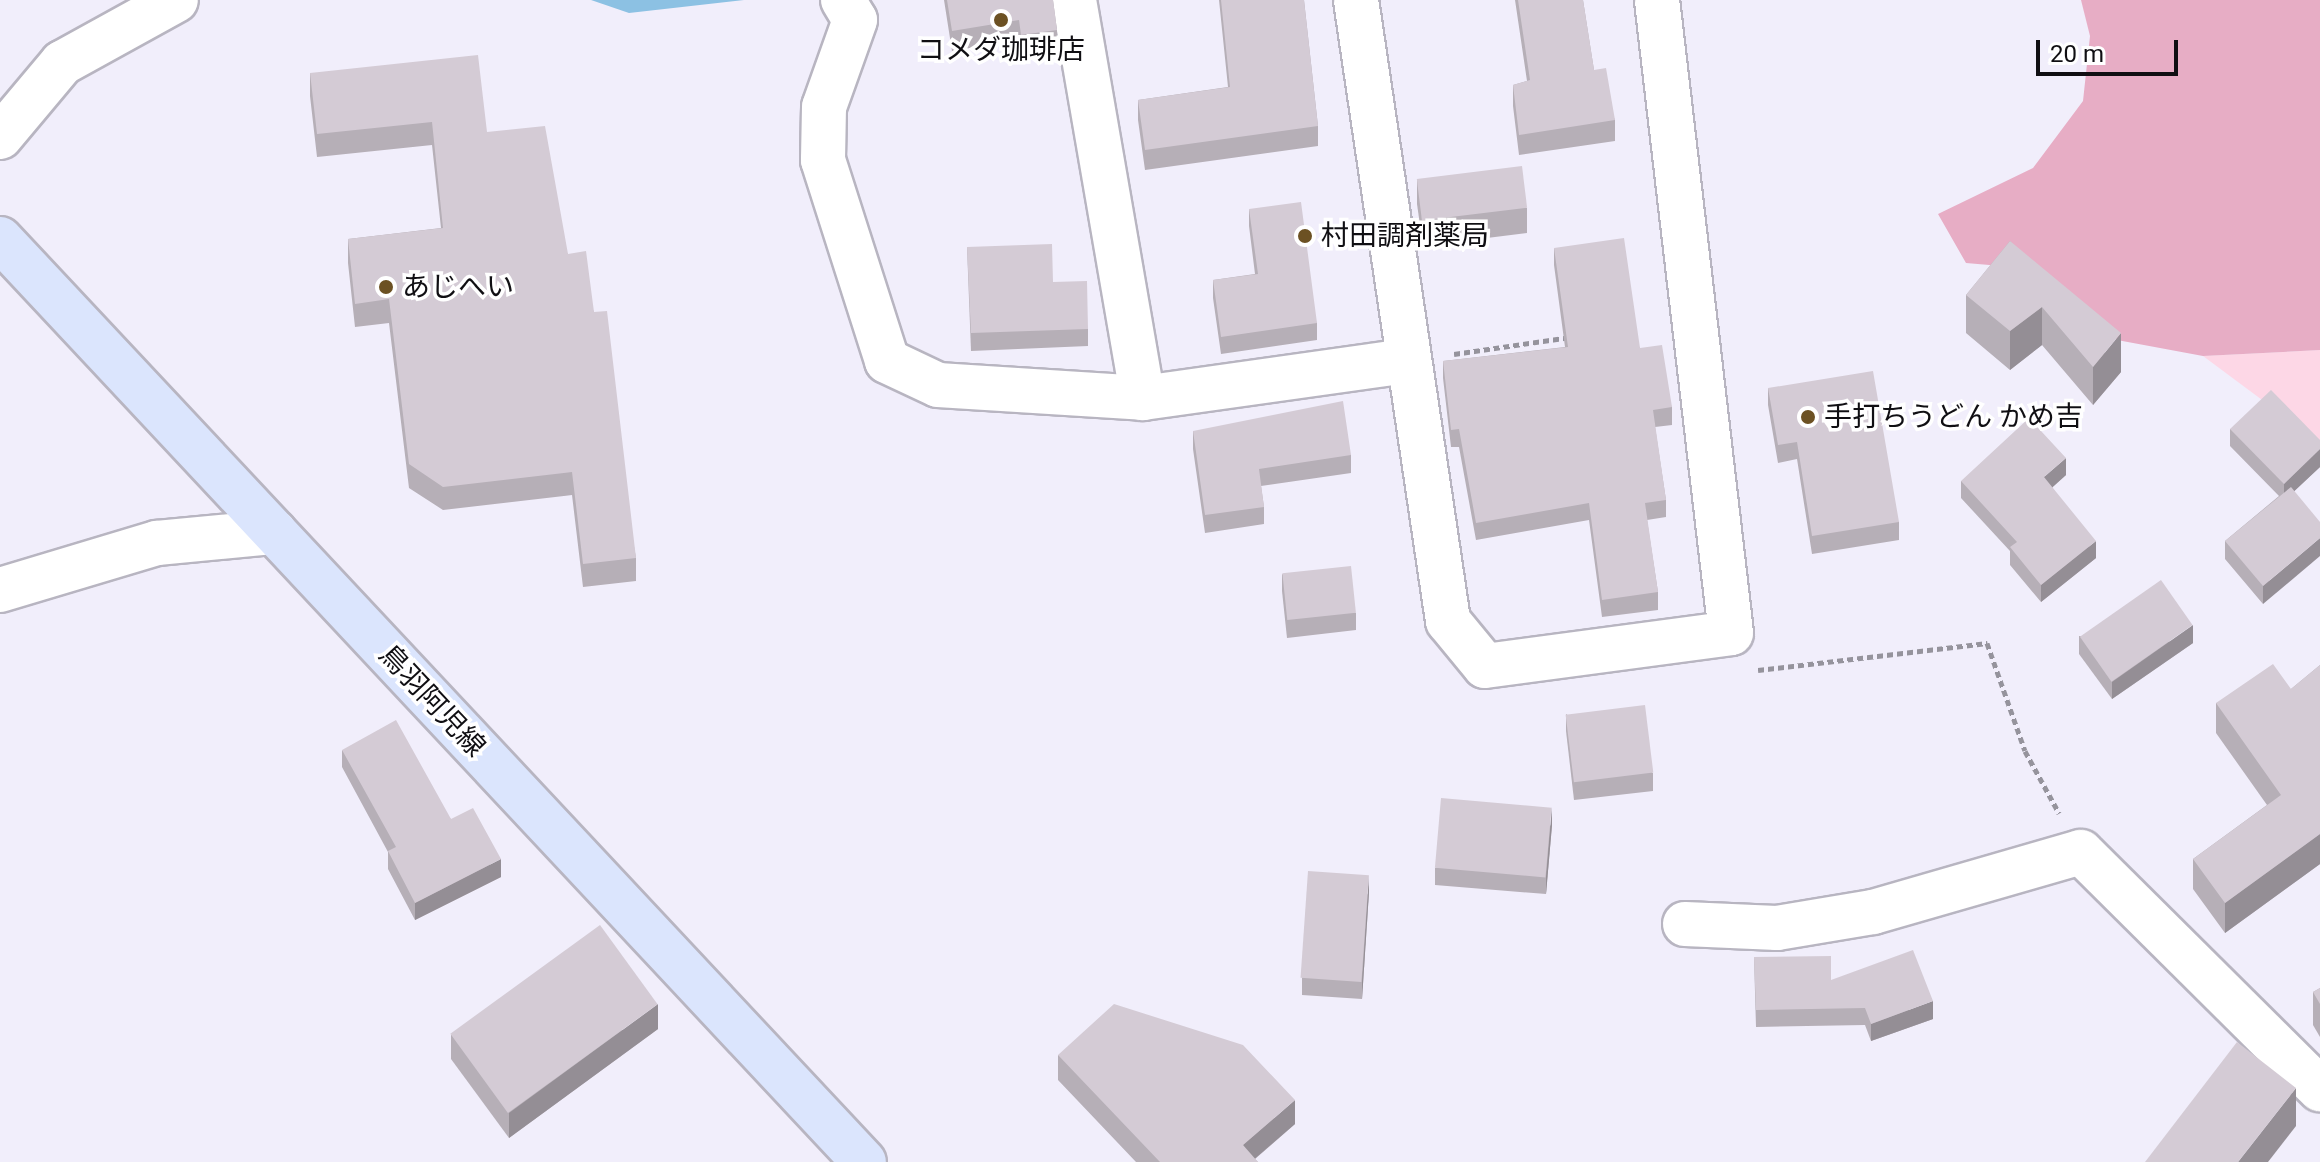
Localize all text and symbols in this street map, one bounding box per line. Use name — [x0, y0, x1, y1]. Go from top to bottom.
marker: コメダ珈琲店 — [992, 11, 1010, 29]
scale bar — [2040, 24, 2182, 74]
place label: コメダ珈琲店 — [917, 33, 1085, 67]
text: 20 m — [2050, 40, 2104, 68]
place label: 村田調剤薬局 — [1321, 219, 1489, 253]
marker: 村田調剤薬局 — [1296, 227, 1314, 245]
place label: あじへい — [402, 270, 514, 304]
marker: あじへい — [377, 278, 395, 296]
place label: 手打ちうどん かめ吉 — [1824, 400, 2083, 434]
marker: 手打ちうどん かめ吉 — [1799, 408, 1817, 426]
street label: 鳥羽阿児線 — [372, 638, 492, 764]

